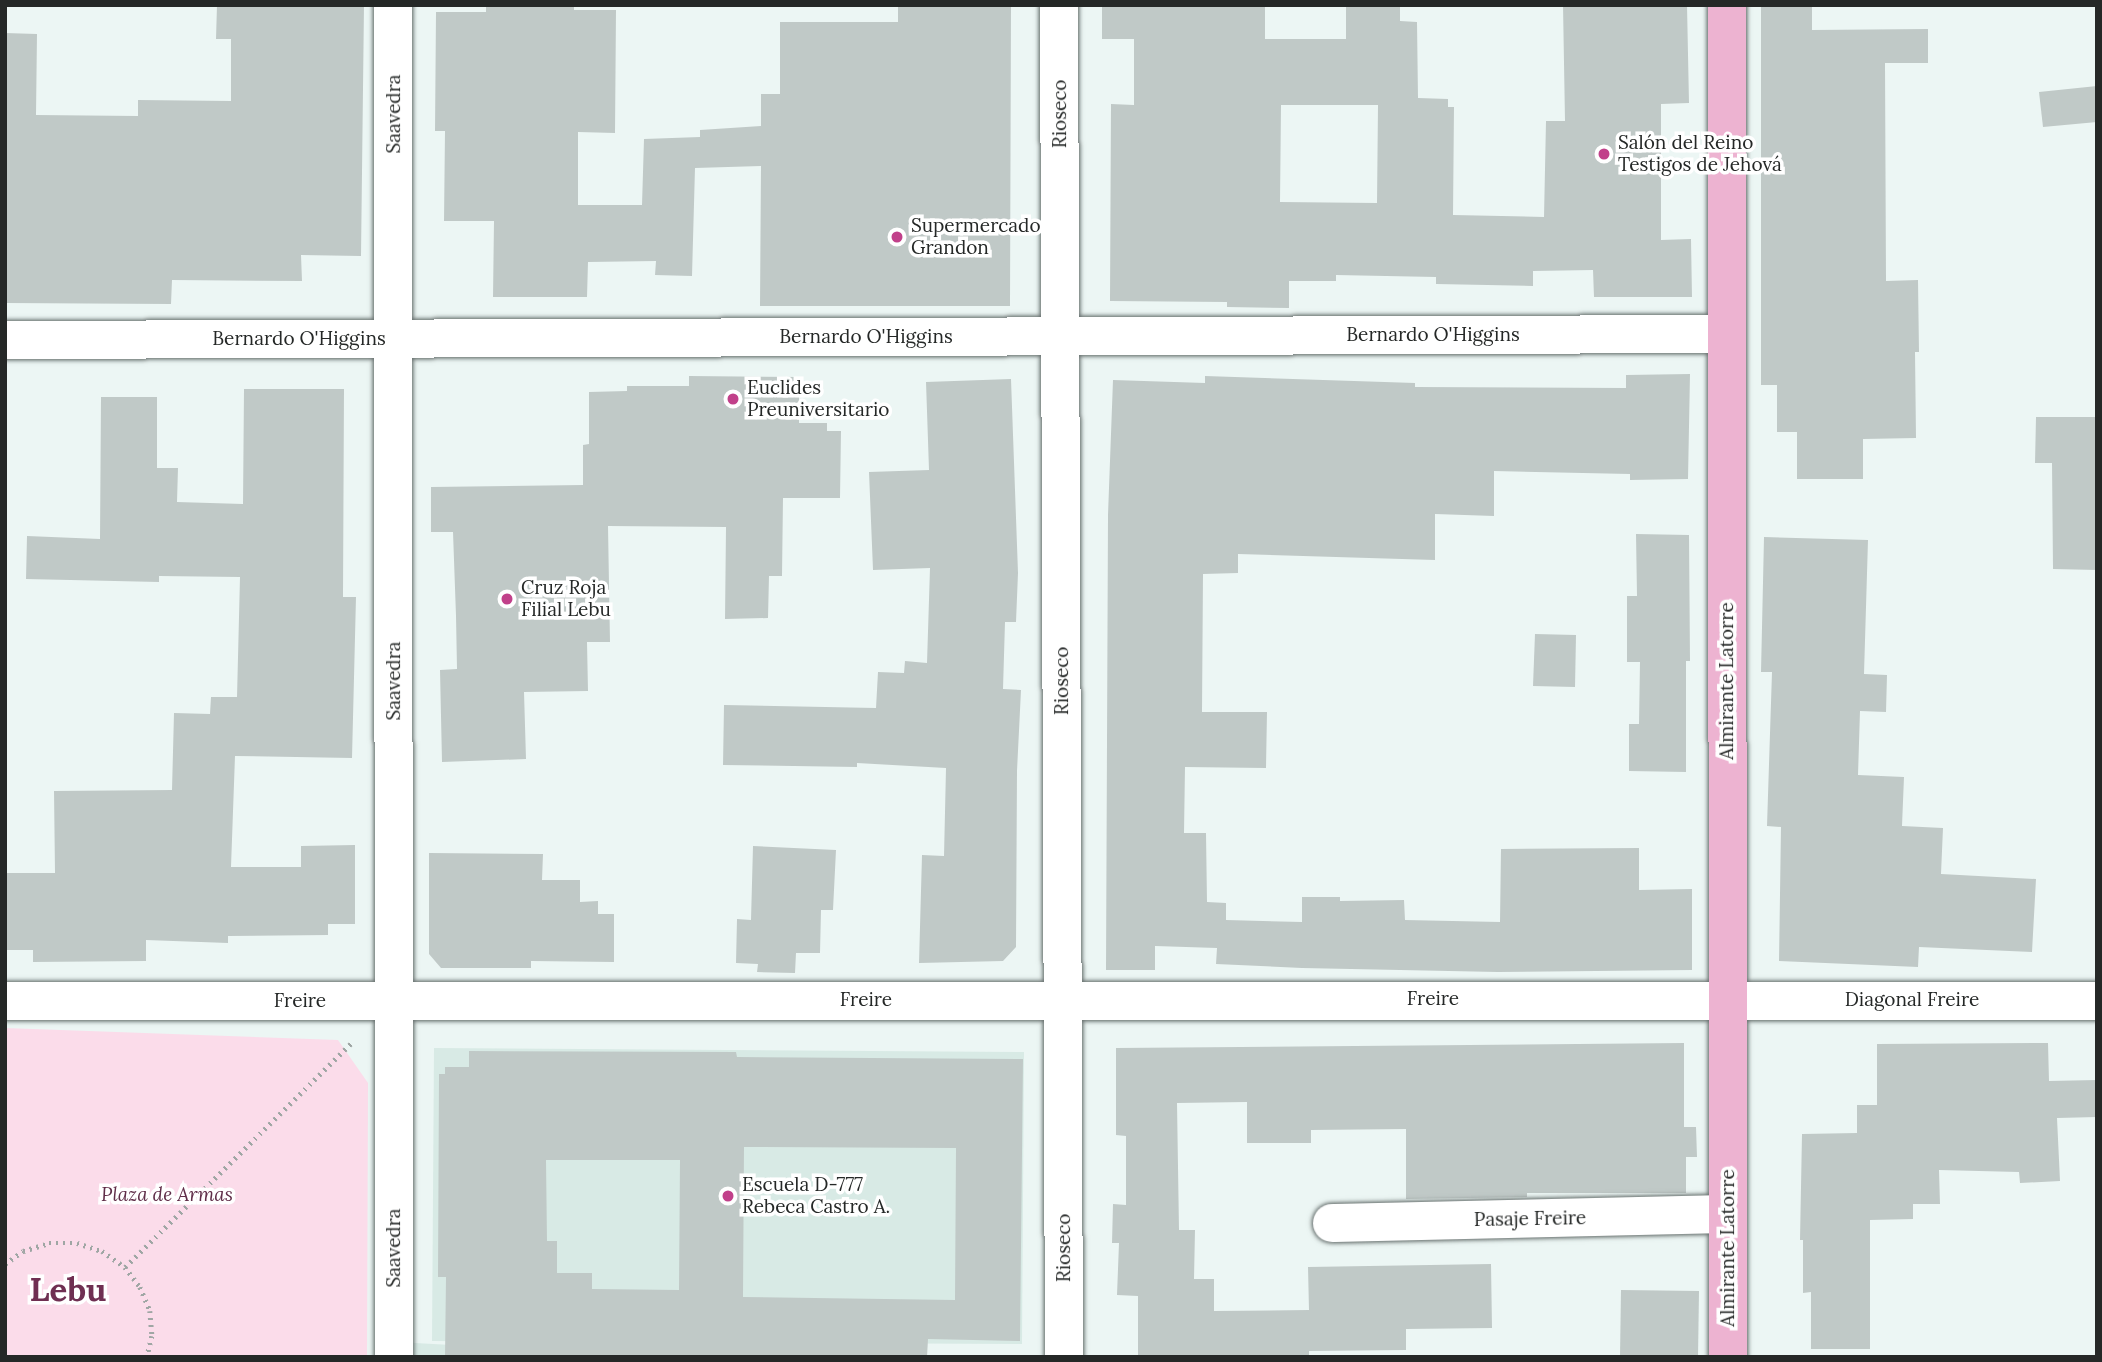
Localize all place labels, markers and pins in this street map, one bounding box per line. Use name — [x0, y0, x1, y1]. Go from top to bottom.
place label: Salón del Reino Testigos de Jehová — [1618, 132, 1782, 176]
marker: Salón del Reino Testigos de Jehová — [1596, 146, 1612, 162]
place label: Supermercado Grandon — [911, 215, 1041, 259]
marker: Supermercado Grandon — [889, 229, 905, 245]
place label: Euclides Preuniversitario — [747, 377, 889, 421]
marker: Euclides Preuniversitario — [725, 391, 741, 407]
place label: Cruz Roja Filial Lebu — [521, 577, 611, 621]
marker: Cruz Roja Filial Lebu — [499, 591, 515, 607]
place label: Escuela D-777 Rebeca Castro A. — [742, 1174, 890, 1218]
marker: Escuela D-777 Rebeca Castro A. — [720, 1188, 736, 1204]

